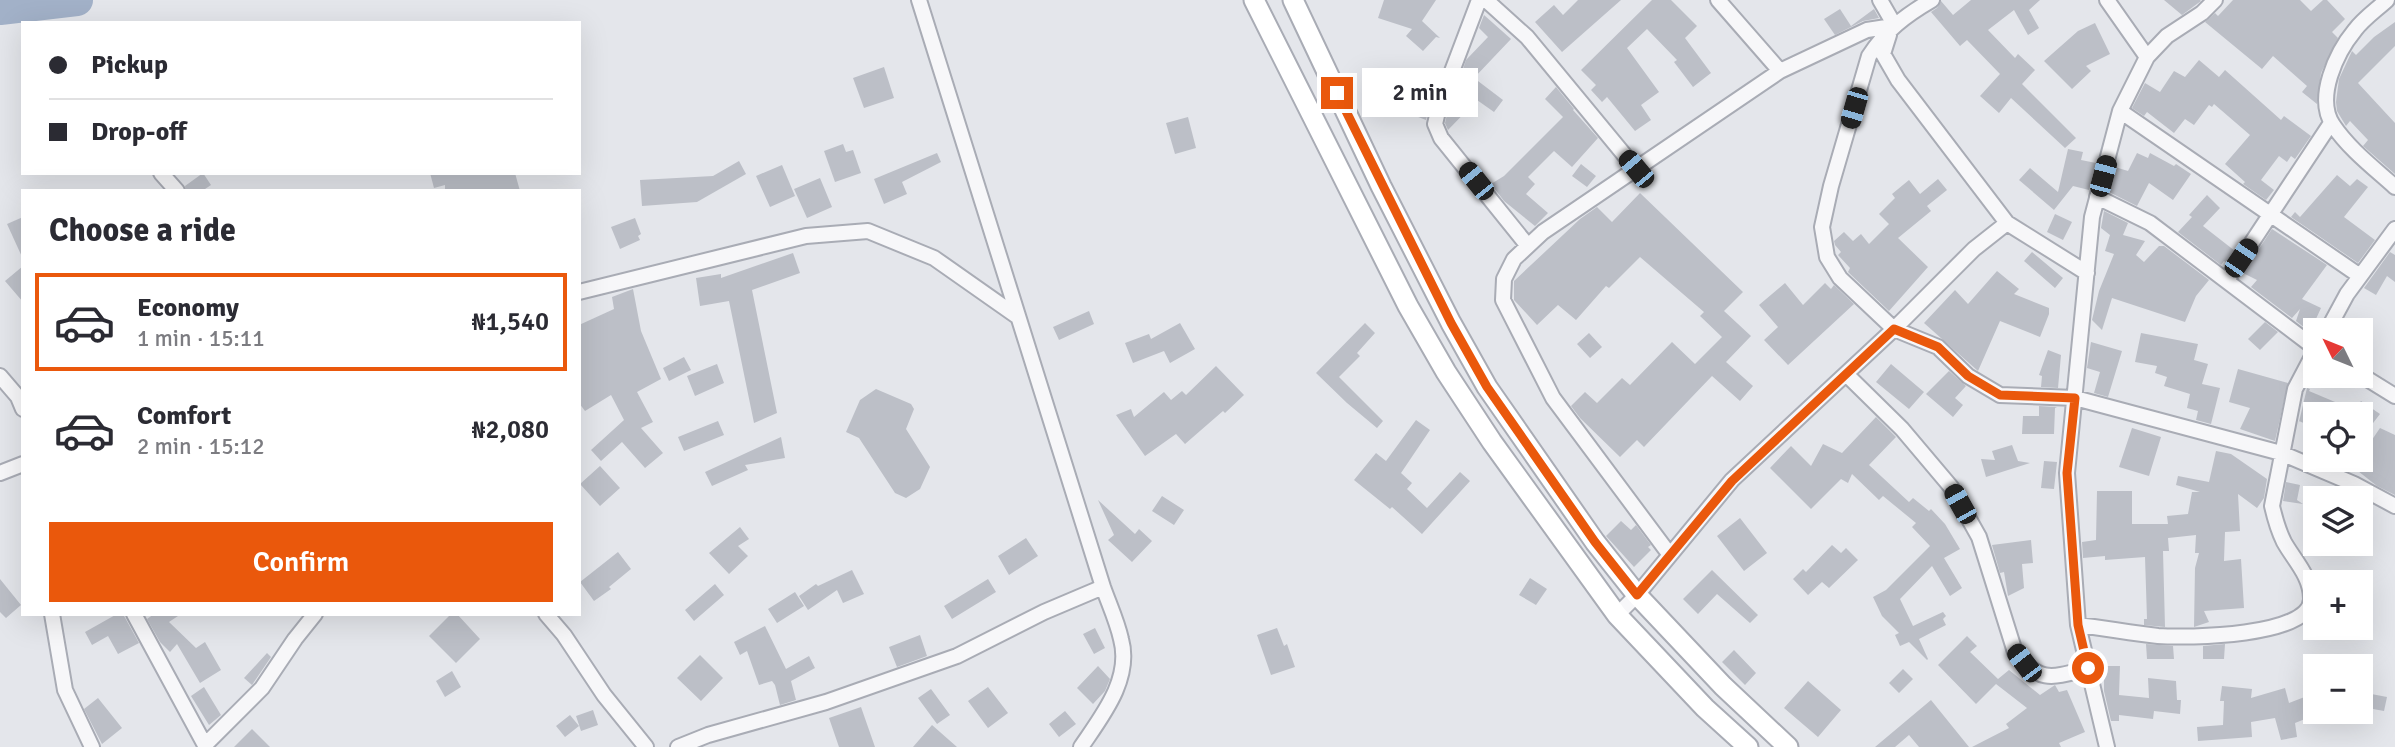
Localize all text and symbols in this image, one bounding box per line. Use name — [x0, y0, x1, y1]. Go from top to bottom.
text: Pickup — [91, 49, 168, 81]
callout: 2 min — [1362, 68, 1477, 118]
route end — [1321, 77, 1353, 109]
text: 2 min — [1392, 78, 1448, 107]
car — [1839, 85, 1870, 131]
text: Drop-off — [91, 116, 187, 148]
car — [1615, 146, 1658, 192]
car — [2088, 153, 2119, 199]
car — [1455, 158, 1498, 204]
text: Choose a ride — [49, 211, 236, 250]
car — [2221, 235, 2262, 281]
icon: car — [53, 291, 116, 354]
text: Economy — [137, 292, 239, 324]
text: ₦1,540 — [471, 306, 549, 338]
north arrow — [2303, 318, 2373, 388]
map controls — [2303, 318, 2373, 724]
text: 1 min · 15:11 — [137, 324, 265, 353]
icon: car — [53, 399, 116, 462]
text: Comfort — [137, 400, 231, 432]
button: locate — [2303, 402, 2373, 472]
text: ₦2,080 — [471, 414, 549, 446]
text: 2 min · 15:12 — [137, 432, 265, 461]
car — [1941, 481, 1980, 527]
button: layers — [2303, 486, 2373, 556]
button: Confirm — [49, 522, 553, 602]
button: + — [2303, 570, 2373, 640]
car — [2003, 640, 2046, 686]
route start — [2072, 652, 2104, 684]
button: − — [2303, 654, 2373, 724]

